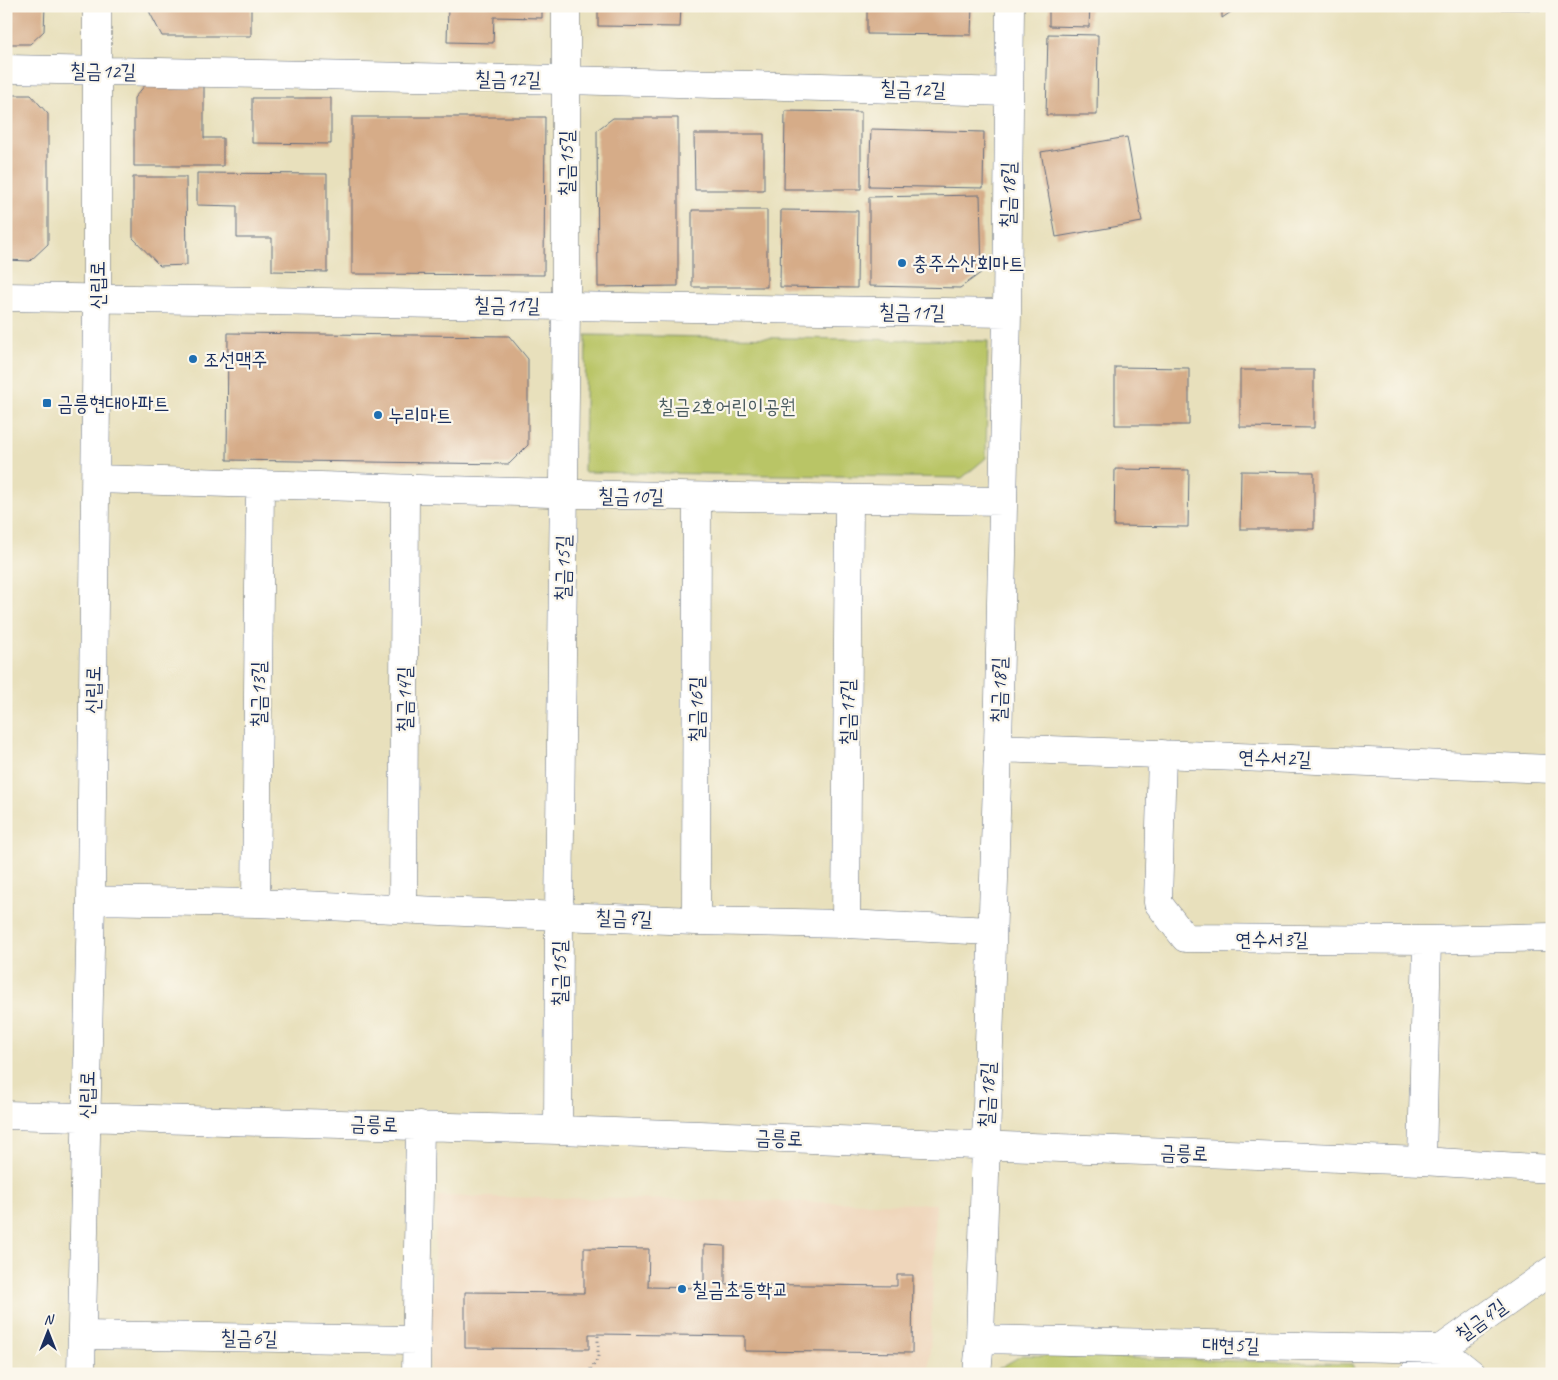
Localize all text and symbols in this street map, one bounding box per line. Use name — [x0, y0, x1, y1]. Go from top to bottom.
street label: 칠금12길 — [70, 58, 136, 84]
street label: 칠금12길 — [475, 66, 541, 92]
street label: 칠금12길 — [879, 75, 947, 103]
street label: 칠금15길 — [554, 130, 579, 196]
street label: 칠금18길 — [995, 162, 1021, 228]
place label: 충주수산회마트 — [912, 251, 1025, 276]
marker: 충주수산회마트 — [896, 257, 908, 269]
street label: 신립로 — [85, 261, 110, 309]
street label: 칠금11길 — [474, 292, 540, 318]
street label: 칠금11길 — [879, 299, 945, 325]
place label: 조선맥주 — [203, 347, 267, 372]
marker: 조선맥주 — [187, 353, 199, 365]
place label: 금릉현대아파트 — [57, 391, 170, 416]
park label: 칠금2호어린이공원 — [658, 394, 796, 419]
marker: 금릉현대아파트 — [41, 397, 53, 409]
place label: 누리마트 — [388, 403, 452, 428]
marker: 누리마트 — [372, 409, 384, 421]
street label: 칠금10길 — [598, 483, 664, 509]
street label: 칠금15길 — [550, 535, 576, 601]
street label: 칠금18길 — [986, 657, 1012, 723]
street label: 칠금13길 — [246, 661, 271, 727]
street label: 신립로 — [80, 666, 106, 714]
street label: 칠금14길 — [392, 666, 417, 732]
street label: 칠금16길 — [684, 676, 709, 742]
street label: 칠금17길 — [835, 679, 860, 745]
street label: 연수서2길 — [1238, 744, 1312, 772]
street label: 칠금9길 — [595, 905, 653, 931]
street label: 연수서3길 — [1235, 927, 1309, 952]
street label: 칠금15길 — [547, 940, 572, 1006]
street label: 칠금18길 — [973, 1061, 1001, 1129]
street label: 신립로 — [74, 1071, 100, 1119]
street label: 금릉로 — [349, 1111, 399, 1137]
street label: 금릉로 — [754, 1125, 804, 1151]
street label: 금릉로 — [1159, 1140, 1209, 1166]
place label: 칠금초등학교 — [692, 1277, 789, 1302]
marker: 칠금초등학교 — [676, 1283, 688, 1295]
street label: 칠금4길 — [1450, 1293, 1512, 1347]
north arrow — [22, 1308, 72, 1358]
text: N — [44, 1311, 55, 1328]
street label: 칠금6길 — [220, 1325, 278, 1351]
street label: 대현5길 — [1202, 1332, 1260, 1358]

